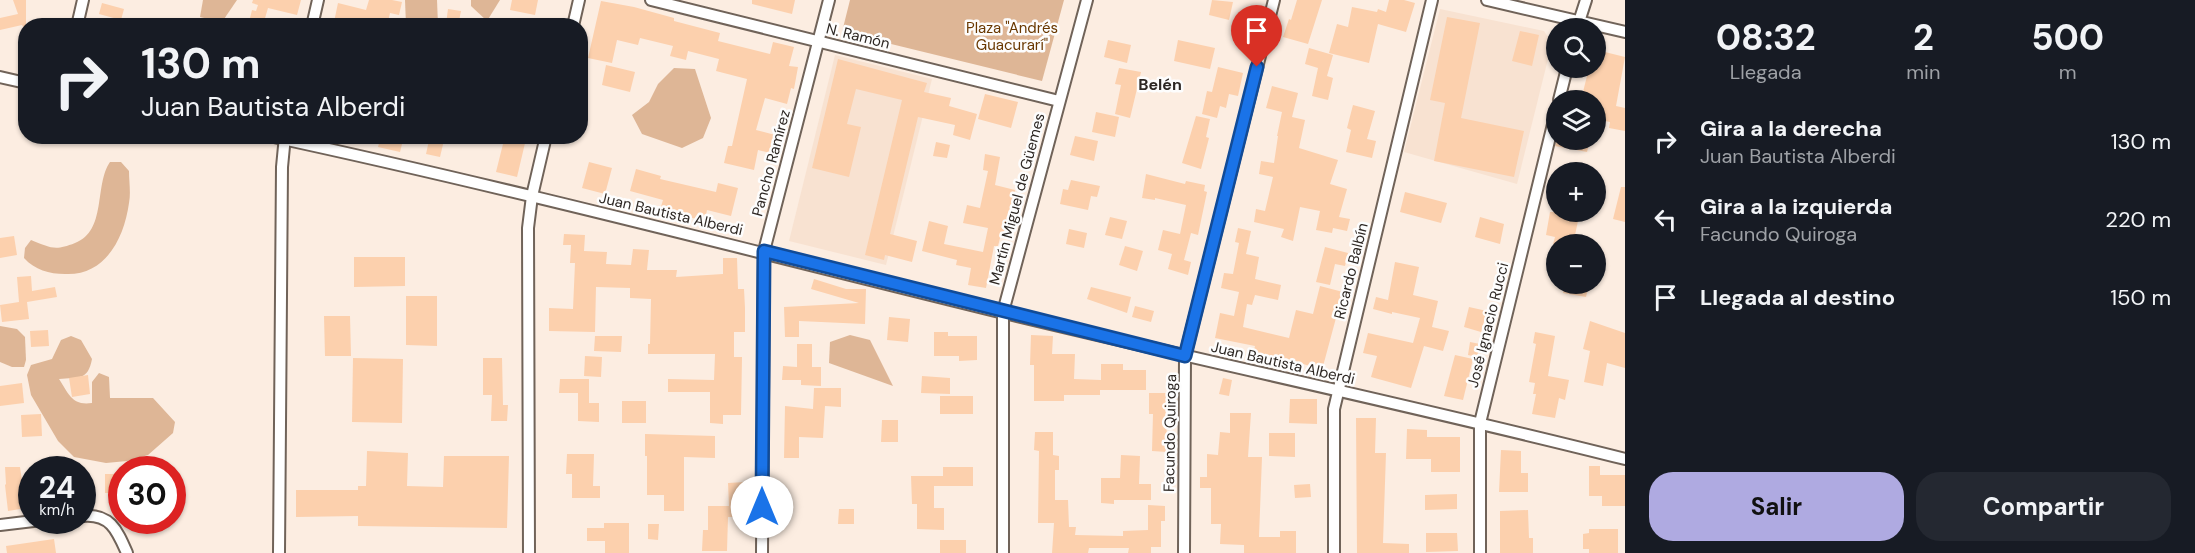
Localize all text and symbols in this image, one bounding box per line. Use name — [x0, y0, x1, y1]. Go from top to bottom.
pin — [1231, 5, 1282, 67]
icon: arrive — [1240, 14, 1273, 47]
text: 08:32 — [1716, 14, 1816, 61]
text: 2 — [1913, 14, 1934, 61]
text: 500 — [2031, 14, 2104, 61]
street label: N. Ramón — [824, 18, 892, 54]
park label: Plaza "Andrés Guacurarí" — [966, 18, 1058, 55]
map controls — [1546, 18, 1606, 294]
button: search — [1546, 18, 1606, 78]
text: 130 m — [141, 36, 261, 91]
icon: right — [42, 42, 120, 120]
text: Llegada — [1730, 59, 1802, 85]
text: min — [1906, 59, 1940, 85]
text: m — [2059, 59, 2077, 85]
district label: Belén — [1138, 74, 1182, 95]
text: Juan Bautista Alberdi — [141, 89, 405, 124]
button: layers — [1546, 90, 1606, 150]
street label: Pancho Ramírez — [747, 107, 795, 218]
street label: Martín Miguel de Güemes — [984, 111, 1050, 287]
text: Gira a la derecha — [1700, 114, 1882, 143]
icon: right — [1649, 125, 1682, 158]
text: 130 m — [2111, 127, 2171, 156]
text: Juan Bautista Alberdi — [1700, 143, 1896, 169]
button: + — [1546, 162, 1606, 222]
street label: Juan Bautista Alberdi — [597, 188, 745, 240]
text: Gira a la izquierda — [1700, 192, 1892, 221]
icon: left — [1649, 203, 1682, 236]
text: 220 m — [2105, 205, 2171, 234]
street label: Ricardo Balbín — [1329, 221, 1373, 321]
text: Facundo Quiroga — [1700, 221, 1857, 247]
button: − — [1546, 234, 1606, 294]
street label: José Ignacio Rucci — [1463, 260, 1513, 390]
icon: arrive — [1649, 281, 1682, 314]
text: Llegada al destino — [1700, 283, 1895, 312]
text: 150 m — [2110, 283, 2171, 312]
street label: Juan Bautista Alberdi — [1209, 337, 1357, 389]
street label: Facundo Quiroga — [1159, 374, 1181, 492]
speed limit sign: 30 — [108, 456, 186, 534]
text: 24 — [39, 468, 75, 507]
button: Salir — [1649, 472, 1904, 541]
button: Compartir — [1916, 472, 2171, 541]
position arrow — [730, 475, 794, 539]
text: km/h — [39, 500, 75, 520]

